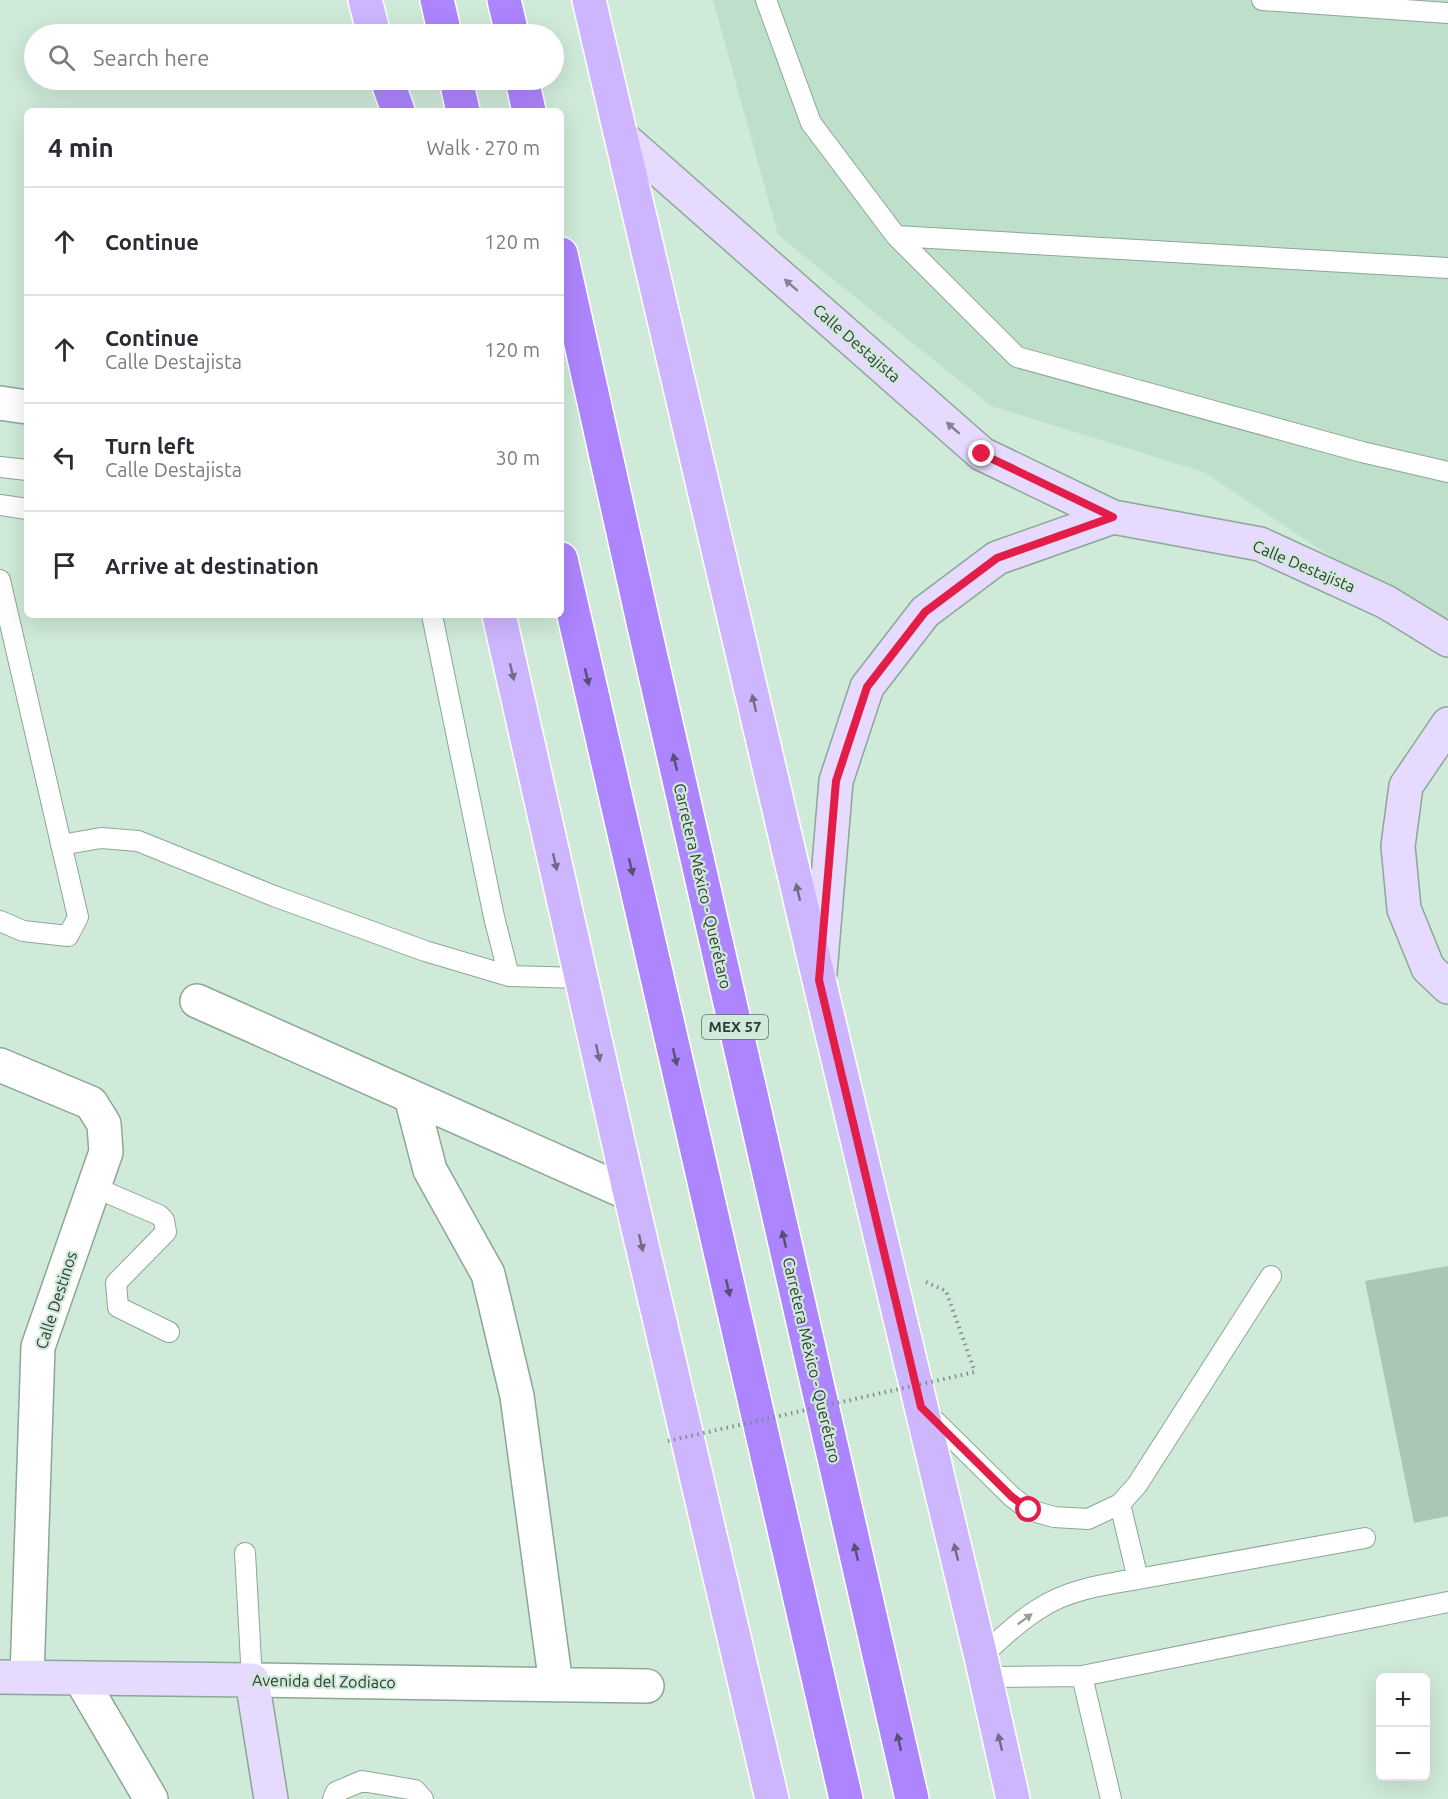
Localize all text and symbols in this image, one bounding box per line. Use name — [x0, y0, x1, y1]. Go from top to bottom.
search box — [24, 24, 564, 90]
icon: search — [45, 41, 78, 74]
text: Search here — [93, 45, 209, 70]
text: 4 min — [48, 133, 114, 162]
text: Walk · 270 m — [427, 136, 540, 159]
icon: ahead — [48, 225, 81, 258]
text: Continue — [105, 229, 199, 254]
text: 120 m — [484, 230, 540, 253]
one-way arrow — [784, 279, 799, 292]
street label: Calle Destajista — [810, 300, 904, 386]
text: Continue — [105, 325, 199, 350]
icon: ahead — [48, 333, 81, 366]
text: 120 m — [484, 338, 540, 361]
text: Calle Destajista — [105, 350, 242, 373]
one-way arrow — [946, 422, 961, 435]
text: Turn left — [105, 433, 195, 458]
route end — [968, 440, 994, 466]
icon: left — [48, 441, 81, 474]
text: 30 m — [496, 446, 540, 469]
text: Calle Destajista — [105, 458, 242, 481]
street label: Calle Destajista — [1250, 536, 1358, 596]
icon: arrive — [48, 549, 81, 582]
text: Arrive at destination — [105, 553, 319, 578]
one-way arrow — [508, 663, 517, 682]
one-way arrow — [583, 668, 593, 687]
one-way arrow — [749, 693, 759, 712]
one-way arrow — [670, 753, 679, 772]
street label: Carretera México - Querétaro — [671, 781, 735, 991]
one-way arrow — [550, 853, 560, 872]
one-way arrow — [627, 858, 637, 877]
one-way arrow — [793, 883, 803, 902]
road number: MEX 57 — [702, 1015, 768, 1039]
one-way arrow — [593, 1043, 603, 1062]
one-way arrow — [671, 1048, 681, 1067]
one-way arrow — [779, 1229, 788, 1248]
one-way arrow — [637, 1233, 646, 1252]
street label: Calle Destinos — [32, 1249, 80, 1351]
street label: Carretera México - Querétaro — [780, 1255, 844, 1465]
one-way arrow — [724, 1279, 734, 1298]
route start — [1015, 1496, 1041, 1522]
one-way arrow — [850, 1543, 860, 1561]
one-way arrow — [950, 1543, 960, 1561]
one-way arrow — [1017, 1613, 1032, 1625]
street label: Avenida del Zodiaco — [252, 1671, 396, 1691]
map controls — [1376, 1673, 1430, 1781]
button: + — [1376, 1673, 1430, 1727]
button: − — [1376, 1727, 1430, 1781]
one-way arrow — [995, 1732, 1004, 1751]
one-way arrow — [894, 1733, 904, 1751]

